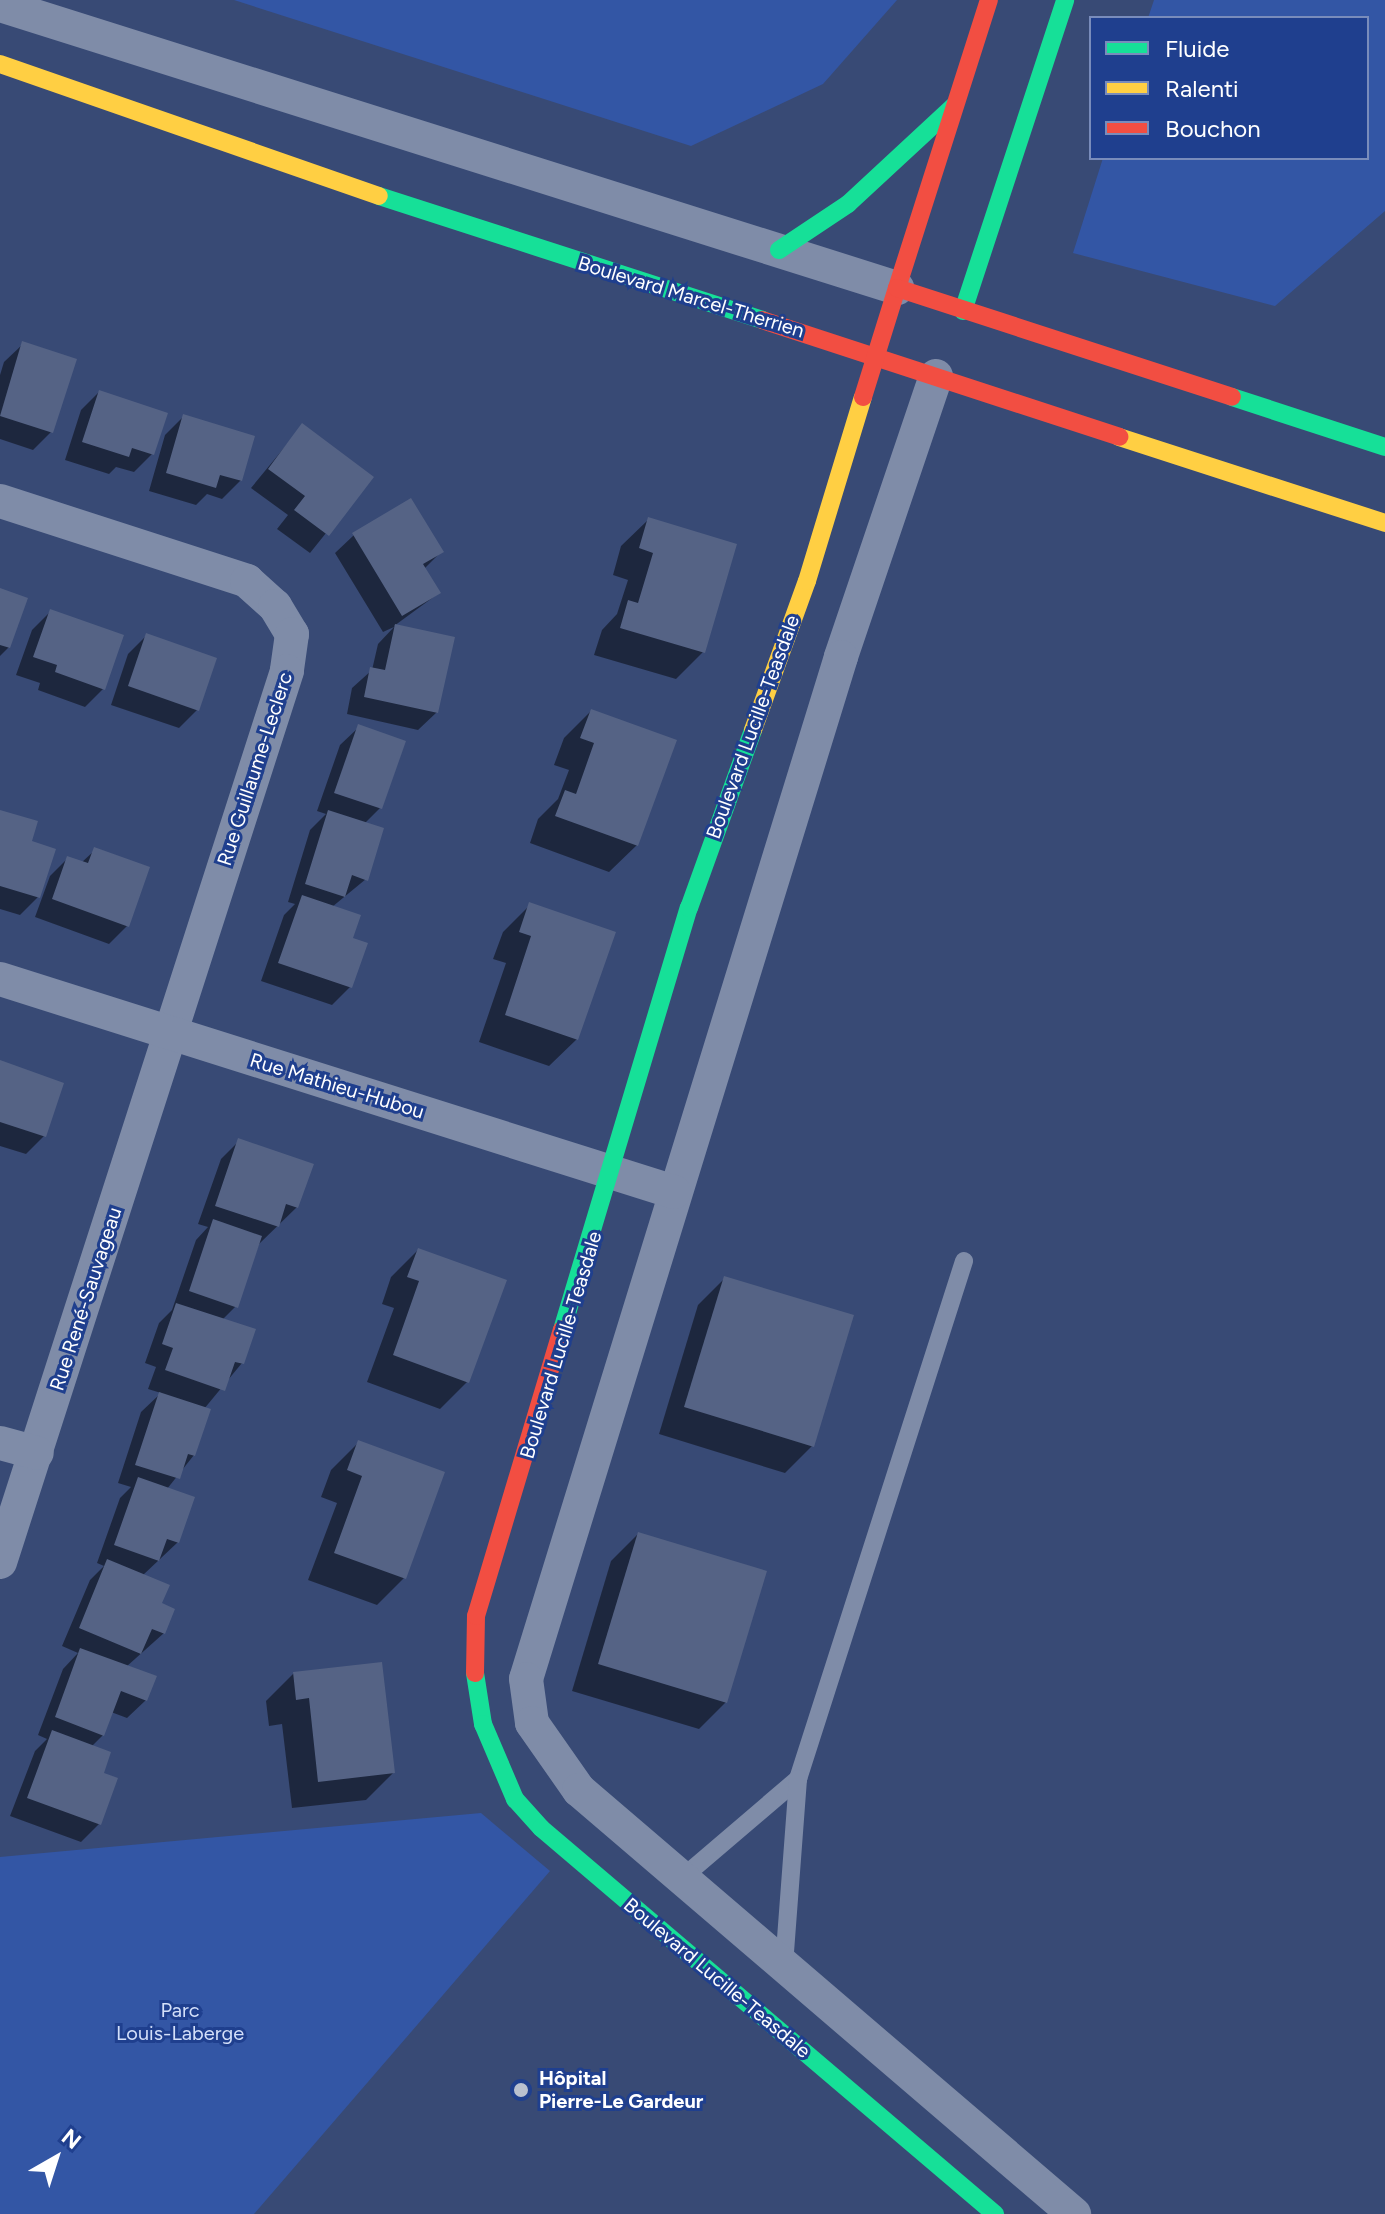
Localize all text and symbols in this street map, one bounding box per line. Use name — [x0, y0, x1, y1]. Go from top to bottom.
legend — [1089, 16, 1369, 160]
text: Fluide — [1165, 34, 1229, 63]
text: Ralenti — [1165, 74, 1239, 103]
text: Bouchon — [1165, 114, 1261, 143]
street label: Boulevard Marcel-Therrien — [575, 251, 807, 343]
street label: Boulevard Lucille-Teasdale — [701, 612, 805, 842]
street label: Rue Guillaume-Leclerc — [212, 669, 298, 869]
street label: Rue Mathieu-Hubou — [247, 1048, 427, 1124]
street label: Rue René-Sauvageau — [45, 1204, 127, 1394]
street label: Boulevard Lucille-Teasdale — [515, 1228, 607, 1462]
street label: Boulevard Lucille-Teasdale — [619, 1893, 815, 2063]
park label: Parc Louis-Laberge — [116, 1999, 244, 2046]
place label: Hôpital Pierre-Le Gardeur — [539, 2066, 703, 2113]
marker: Hôpital Pierre-Le Gardeur — [510, 2079, 532, 2101]
north arrow — [16, 2118, 96, 2198]
text: N — [56, 2123, 87, 2155]

